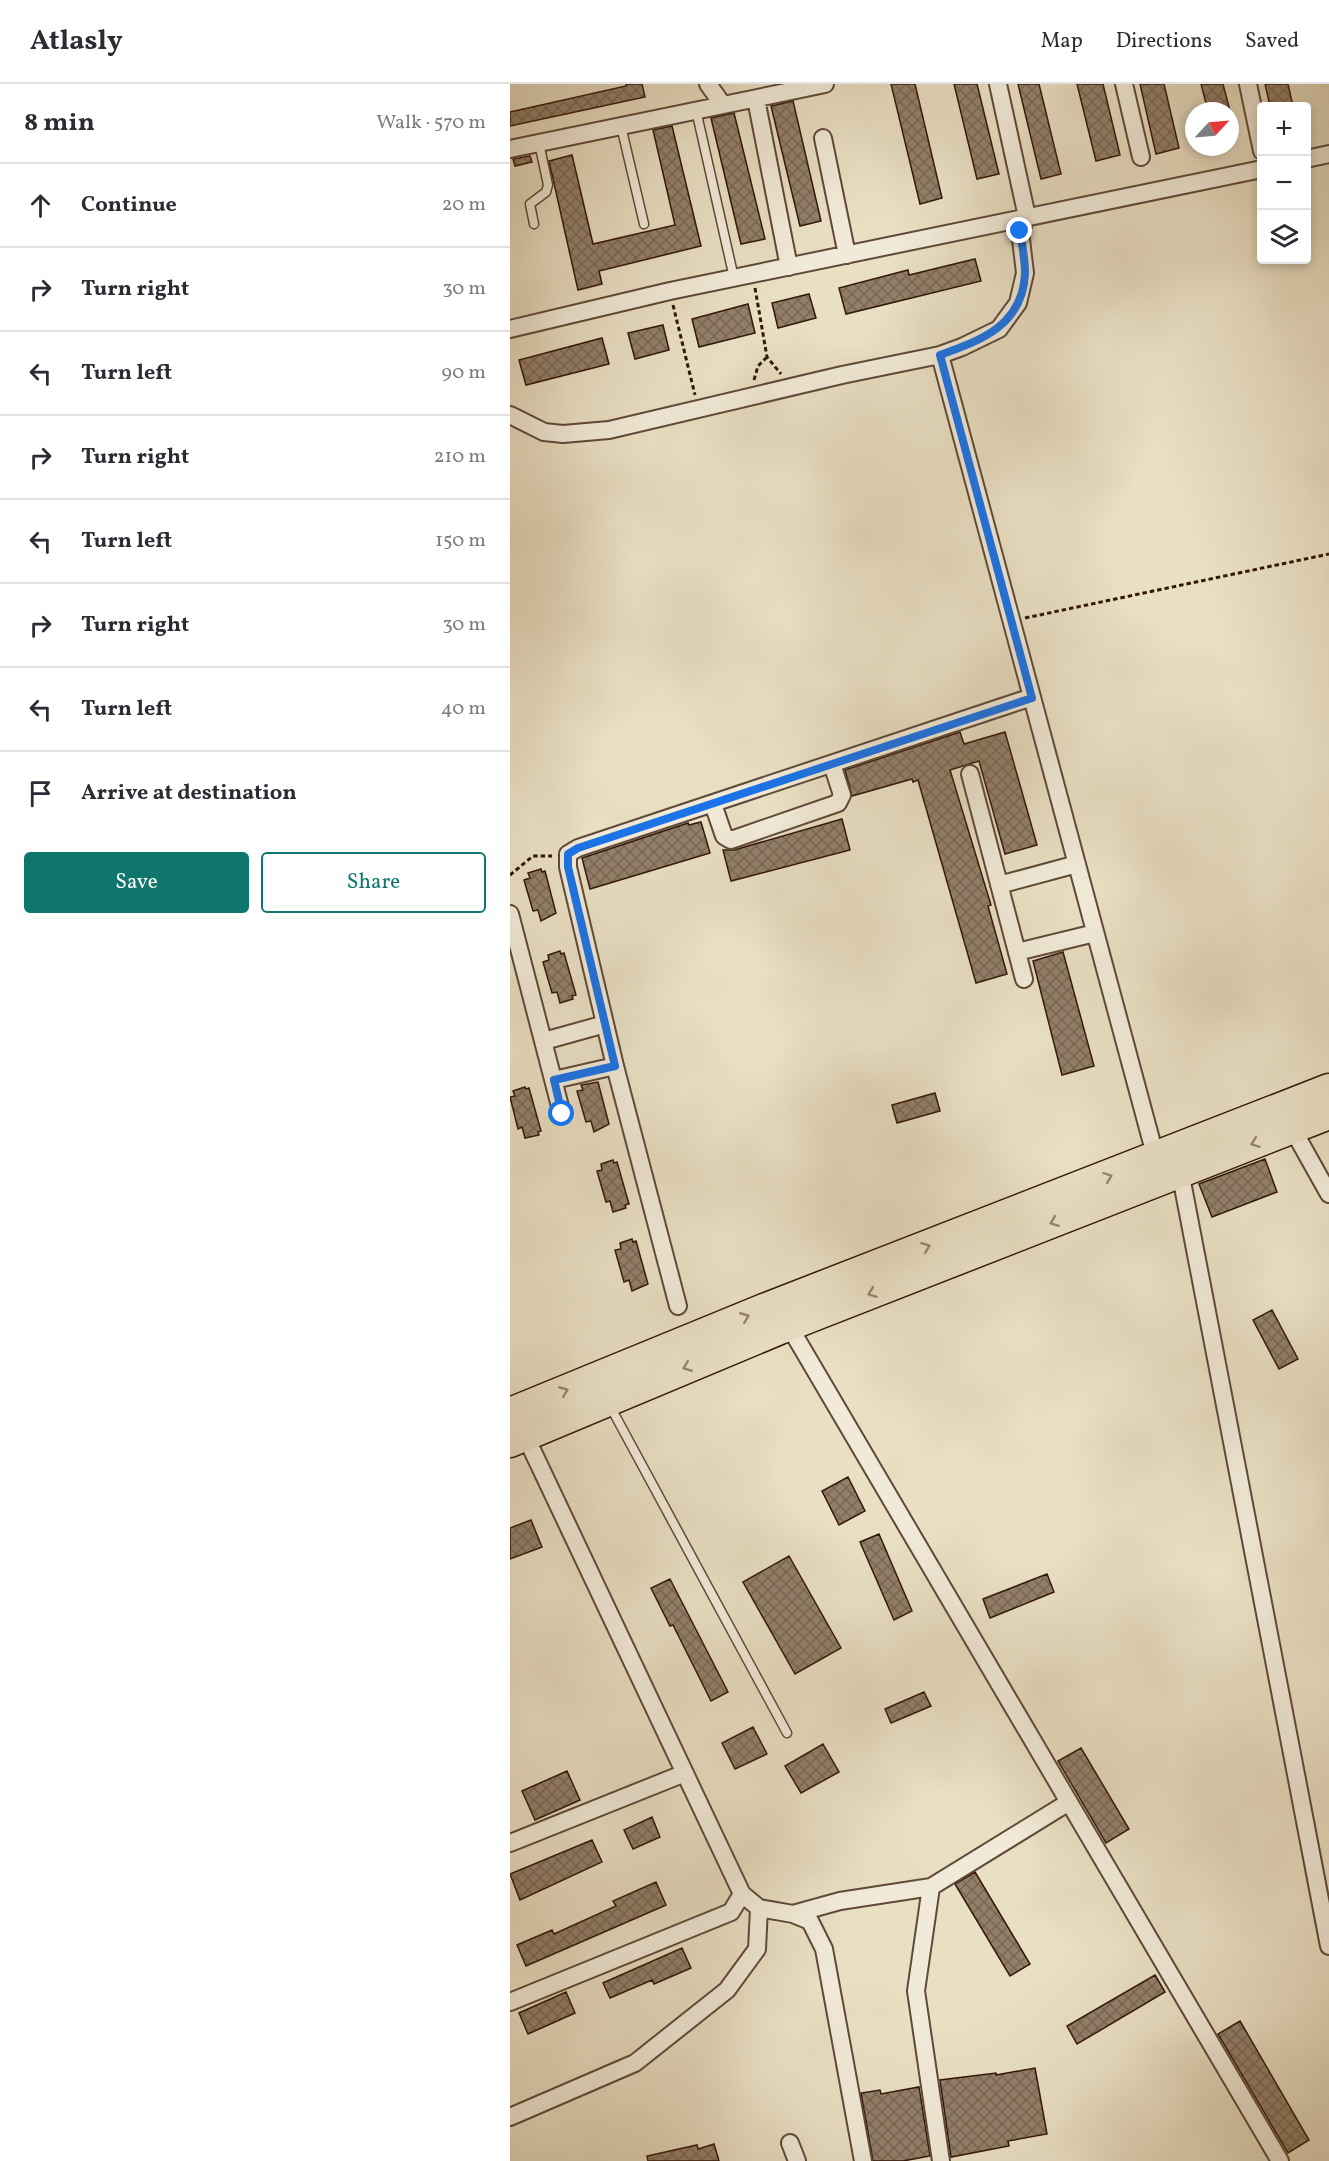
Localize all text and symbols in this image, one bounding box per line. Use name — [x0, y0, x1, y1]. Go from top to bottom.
text: Atlasly — [30, 22, 123, 61]
text: Map — [1041, 27, 1083, 56]
text: Directions — [1116, 27, 1212, 56]
text: Saved — [1245, 27, 1299, 56]
north arrow — [1185, 102, 1239, 156]
map controls — [1257, 102, 1311, 264]
button: + — [1257, 102, 1311, 156]
text: 8 min — [24, 105, 95, 141]
text: Walk · 570 m — [376, 109, 486, 137]
button: − — [1257, 156, 1311, 210]
icon: ahead — [24, 189, 57, 222]
text: Continue — [81, 190, 177, 221]
text: 20 m — [442, 191, 486, 219]
button: layers — [1257, 210, 1311, 264]
route end — [1006, 217, 1032, 243]
icon: right — [24, 273, 57, 306]
text: Turn right — [81, 274, 189, 305]
text: 30 m — [442, 275, 486, 303]
icon: left — [24, 357, 57, 390]
text: Turn left — [81, 358, 172, 389]
text: 90 m — [442, 359, 486, 387]
icon: right — [24, 441, 57, 474]
text: Turn right — [81, 442, 189, 473]
text: 210 m — [434, 443, 486, 471]
icon: left — [24, 525, 57, 558]
text: Turn left — [81, 526, 172, 557]
text: 150 m — [435, 527, 486, 555]
icon: right — [24, 609, 57, 642]
text: Turn right — [81, 610, 189, 641]
text: 30 m — [442, 611, 486, 639]
icon: left — [24, 693, 57, 726]
text: Turn left — [81, 694, 172, 725]
text: 40 m — [441, 695, 486, 723]
icon: arrive — [24, 777, 57, 810]
text: Arrive at destination — [81, 778, 297, 809]
button: Save — [24, 852, 249, 913]
button: Share — [261, 852, 486, 913]
route start — [548, 1100, 574, 1126]
one-way arrow — [1250, 1136, 1261, 1148]
one-way arrow — [1102, 1172, 1113, 1184]
one-way arrow — [1049, 1214, 1060, 1227]
one-way arrow — [920, 1242, 931, 1254]
one-way arrow — [868, 1286, 879, 1298]
one-way arrow — [738, 1312, 749, 1324]
one-way arrow — [682, 1360, 693, 1372]
one-way arrow — [558, 1386, 569, 1398]

